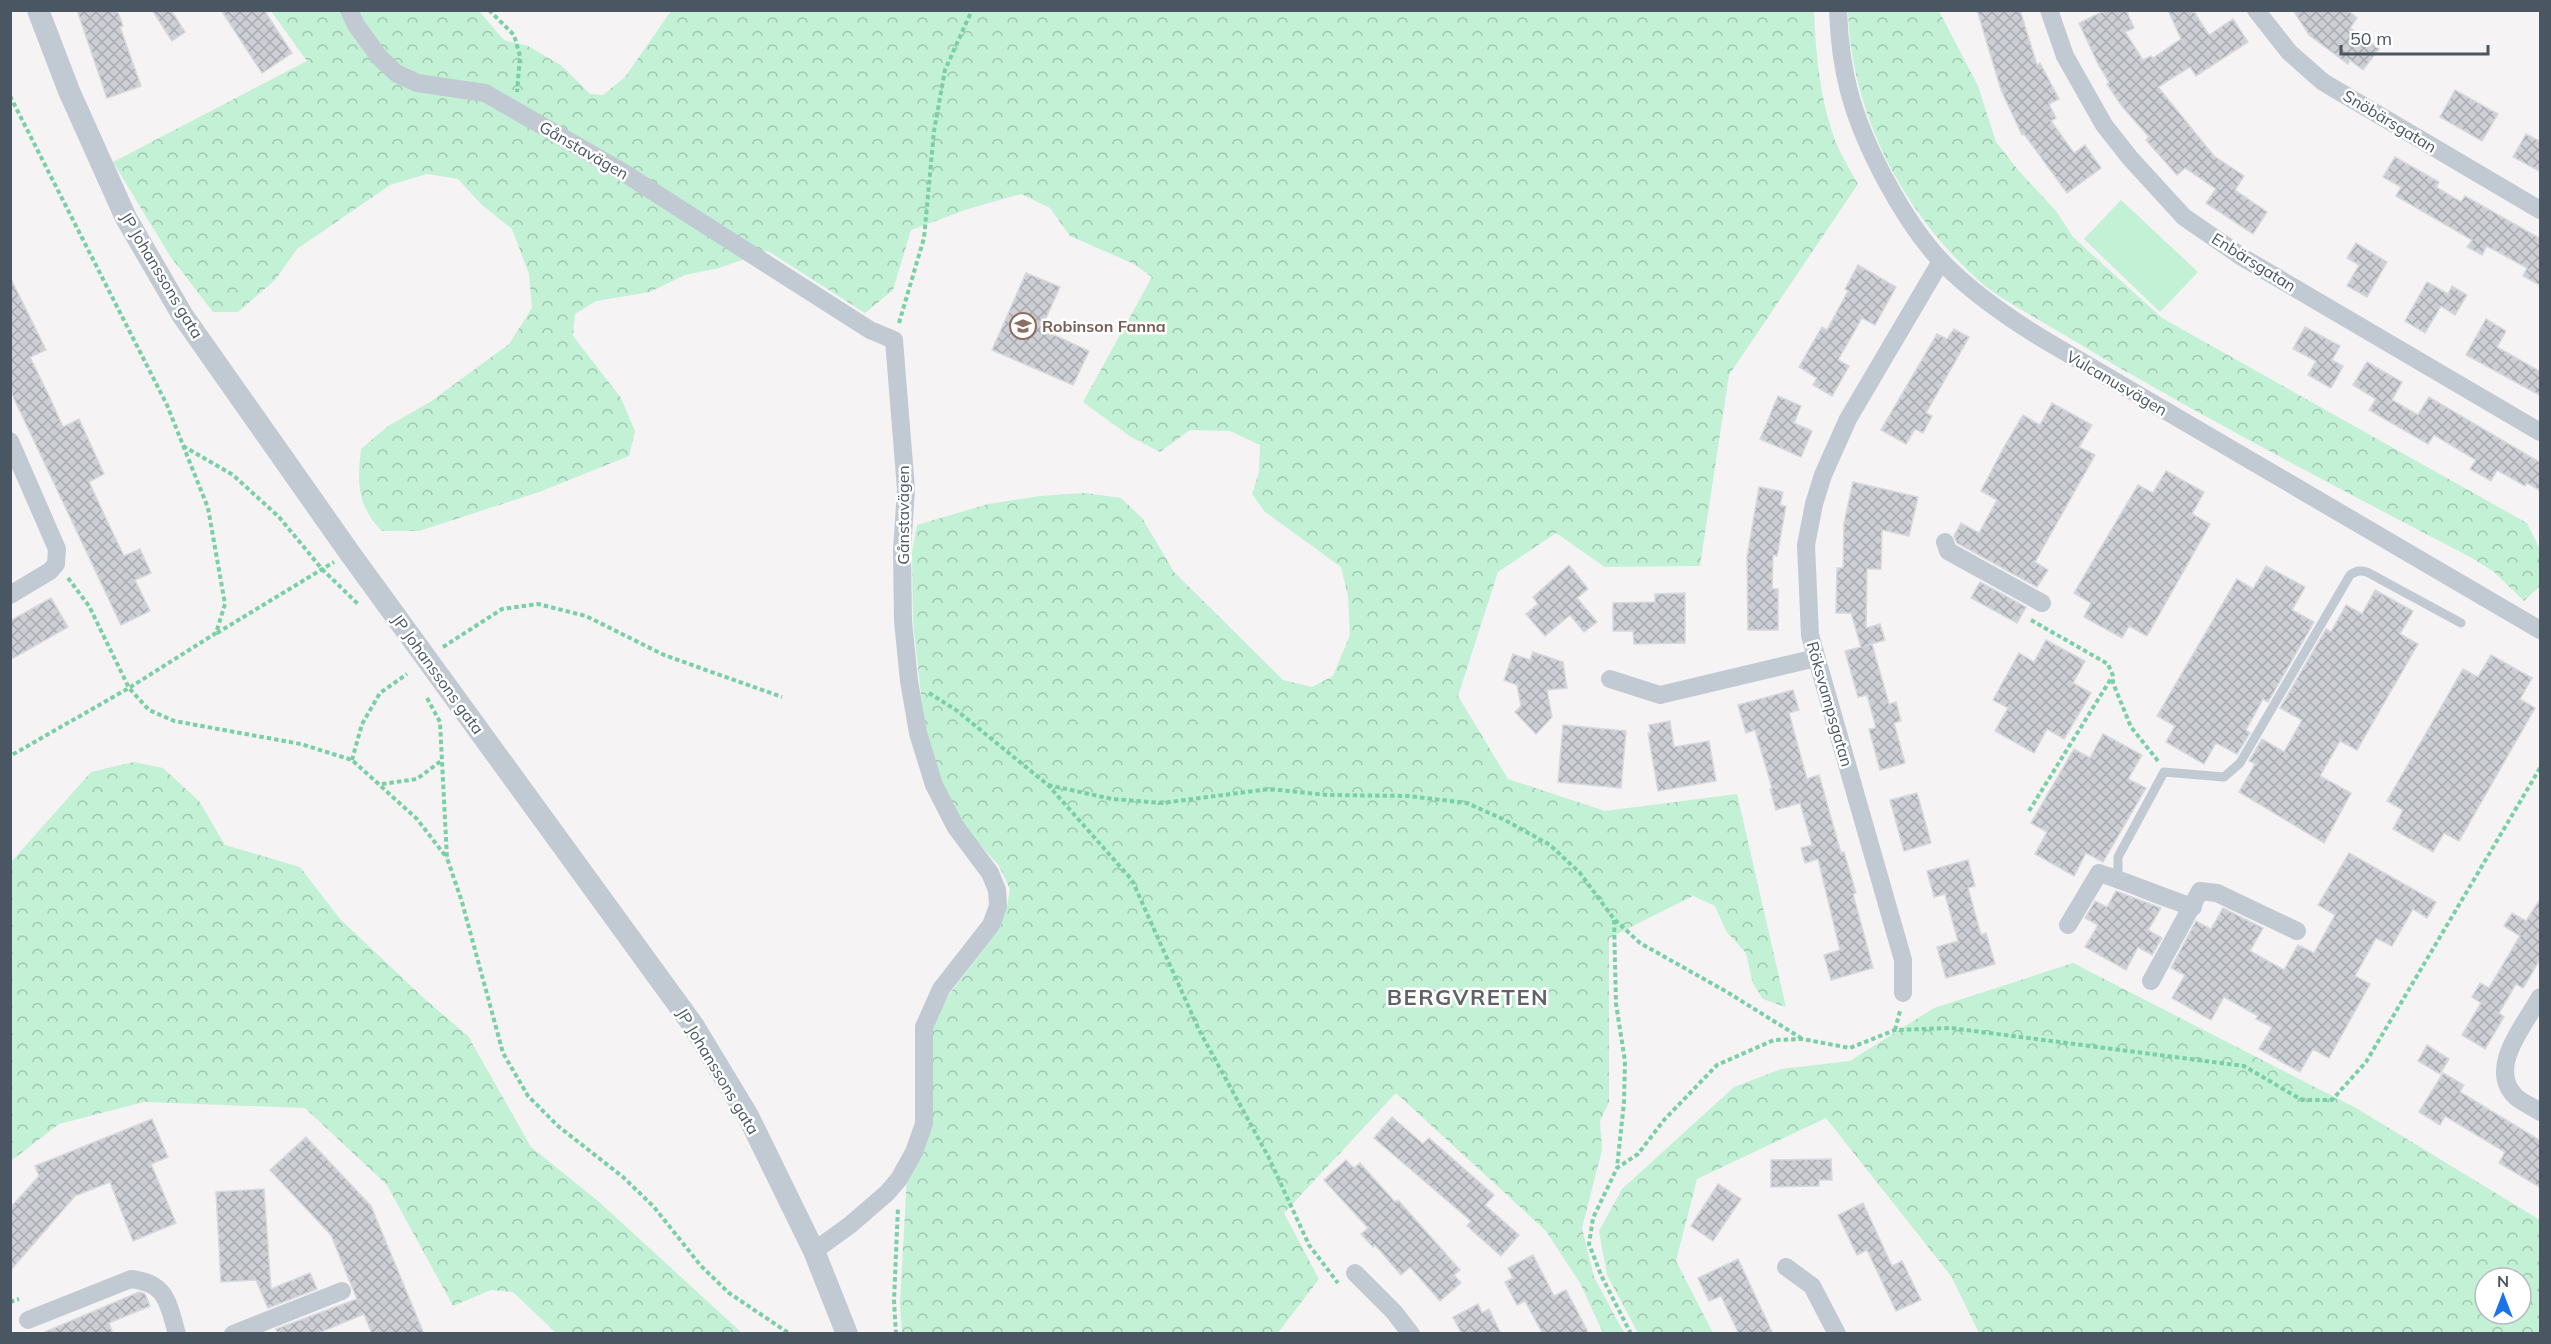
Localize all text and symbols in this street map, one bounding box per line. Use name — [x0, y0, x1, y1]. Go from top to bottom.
scale bar — [2341, 18, 2488, 56]
text: 50 m — [2350, 27, 2392, 50]
street label: Snöbärsgatan — [2340, 85, 2440, 157]
street label: Gånstavägen — [536, 116, 632, 184]
street label: JP Johanssons gata — [116, 208, 208, 342]
street label: Enbärsgatan — [2208, 228, 2300, 296]
school or university icon: Robinson Fanna — [1008, 311, 1038, 341]
place label: Robinson Fanna — [1042, 316, 1166, 336]
street label: Vulcanusvägen — [2063, 346, 2171, 420]
street label: Gånstavägen — [893, 465, 913, 565]
street label: JP Johanssons gata — [388, 610, 488, 738]
street label: Röksvampsgatan — [1803, 639, 1857, 769]
district label: BERGVRETEN — [1387, 983, 1549, 1011]
street label: JP Johanssons gata — [672, 1004, 764, 1138]
north arrow — [2473, 1266, 2533, 1326]
text: N — [2497, 1271, 2509, 1291]

